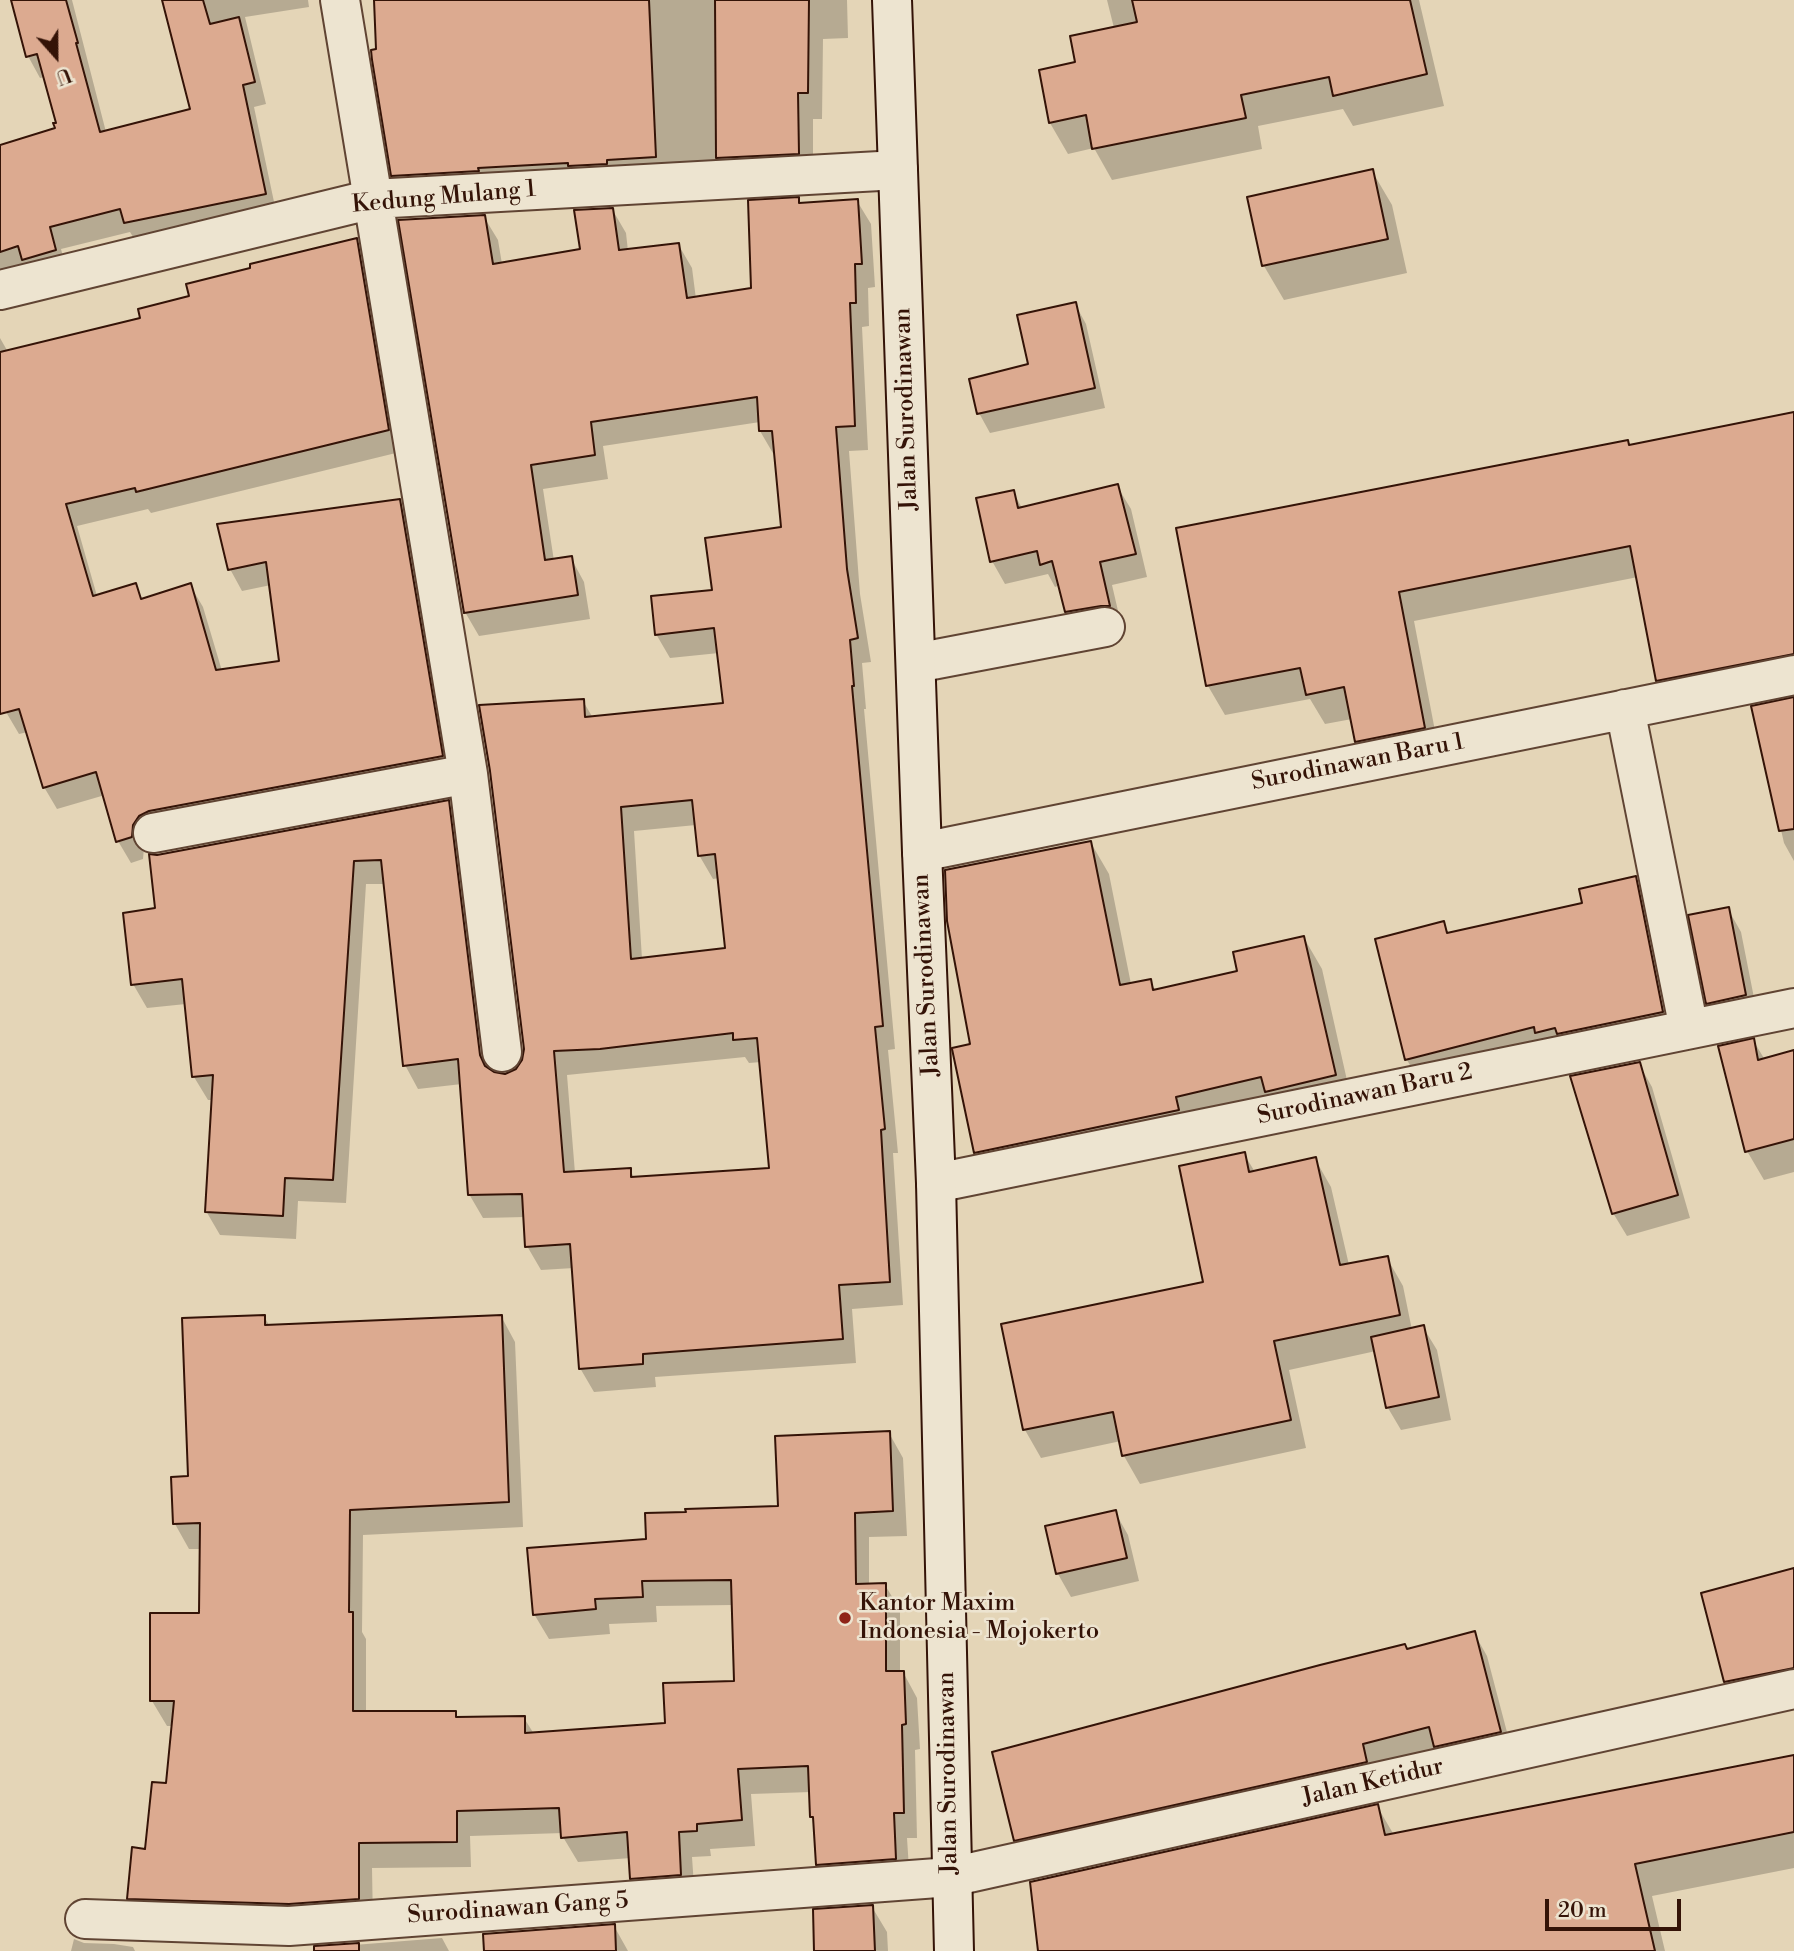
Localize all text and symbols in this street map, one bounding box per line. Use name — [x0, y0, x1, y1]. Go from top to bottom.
north arrow — [21, 21, 91, 91]
text: U — [52, 62, 75, 89]
street label: Kedung Mulang 1 — [351, 176, 537, 220]
street label: Jalan Surodinawan — [889, 307, 925, 511]
street label: Surodinawan Baru 1 — [1249, 728, 1467, 798]
street label: Jalan Surodinawan — [907, 873, 947, 1077]
street label: Surodinawan Baru 2 — [1255, 1058, 1475, 1132]
place label: Kantor Maxim Indonesia - Mojokerto — [859, 1590, 1099, 1646]
marker: Kantor Maxim Indonesia - Mojokerto — [837, 1610, 853, 1626]
street label: Jalan Surodinawan — [933, 1671, 965, 1875]
street label: Jalan Ketidur — [1299, 1753, 1447, 1813]
scale bar — [1549, 1884, 1686, 1928]
street label: Surodinawan Gang 5 — [406, 1887, 630, 1931]
text: 20 m — [1558, 1898, 1607, 1924]

